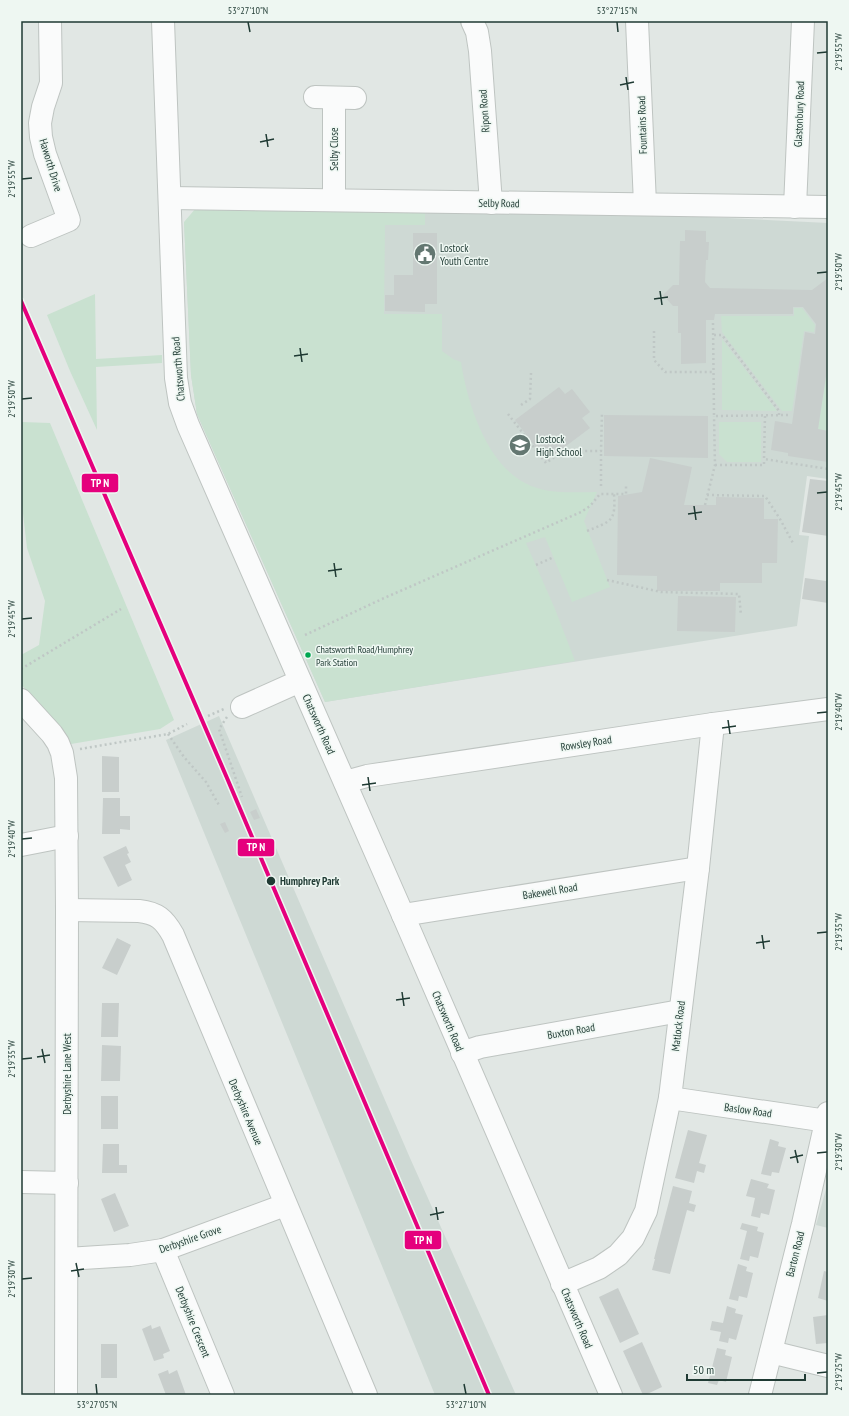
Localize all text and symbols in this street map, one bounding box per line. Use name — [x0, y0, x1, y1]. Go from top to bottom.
text: 53°27'10"N — [228, 4, 268, 17]
text: 53°27'15"N — [597, 4, 637, 17]
text: 2°19'55"W — [832, 33, 845, 71]
street label: Glastonbury Road — [791, 80, 807, 147]
street label: Ripon Road — [475, 89, 492, 133]
street label: Fountains Road — [634, 95, 650, 154]
street label: Selby Close — [327, 127, 341, 171]
street label: Haworth Drive — [36, 137, 66, 194]
text: 2°19'55"W — [5, 160, 18, 198]
street label: Selby Road — [478, 196, 520, 210]
public building icon: Lostock Youth Centre — [412, 241, 438, 267]
place label: Lostock Youth Centre — [440, 241, 489, 268]
text: 2°19'50"W — [832, 253, 845, 291]
street label: Chatsworth Road — [168, 336, 188, 402]
text: 2°19'50"W — [5, 380, 18, 418]
school or university icon: Lostock High School — [507, 432, 533, 458]
place label: Lostock High School — [536, 432, 582, 459]
line badge: TP N — [81, 473, 119, 493]
text: 2°19'45"W — [832, 473, 845, 511]
text: TP N — [91, 476, 109, 490]
text: 2°19'45"W — [5, 600, 18, 638]
place label: Chatsworth Road/Humphrey Park Station — [316, 643, 413, 669]
marker: Chatsworth Road/Humphrey Park Station — [303, 650, 313, 660]
street label: Chatsworth Road — [300, 692, 339, 756]
text: 2°19'40"W — [832, 693, 845, 731]
street label: Rowsley Road — [559, 732, 613, 754]
text: 2°19'40"W — [5, 820, 18, 858]
line badge: TP N — [237, 838, 275, 857]
text: TP N — [247, 840, 265, 854]
place label: Humphrey Park — [280, 874, 340, 888]
marker: Humphrey Park — [265, 875, 277, 887]
street label: Bakewell Road — [522, 880, 579, 902]
text: 2°19'35"W — [832, 913, 845, 951]
street label: Chatsworth Road — [429, 989, 467, 1054]
street label: Matlock Road — [668, 1000, 688, 1052]
street label: Buxton Road — [546, 1020, 596, 1042]
street label: Derbyshire Lane West — [60, 1033, 74, 1115]
text: 2°19'35"W — [5, 1040, 18, 1078]
street label: Derbyshire Avenue — [226, 1077, 266, 1148]
street label: Baslow Road — [723, 1100, 773, 1120]
text: 2°19'30"W — [832, 1133, 845, 1171]
street label: Derbyshire Grove — [157, 1222, 223, 1256]
line badge: TP N — [404, 1230, 442, 1250]
street label: Barton Road — [783, 1230, 807, 1278]
text: TP N — [414, 1233, 432, 1247]
text: 2°19'30"W — [5, 1260, 18, 1298]
street label: Derbyshire Crescent — [172, 1284, 214, 1360]
street label: Chatsworth Road — [558, 1286, 596, 1351]
text: 2°19'25"W — [832, 1353, 845, 1391]
scale bar — [687, 1356, 805, 1382]
text: 50 m — [693, 1362, 714, 1377]
text: 53°27'05"N — [77, 1398, 117, 1411]
text: 53°27'10"N — [446, 1398, 486, 1411]

